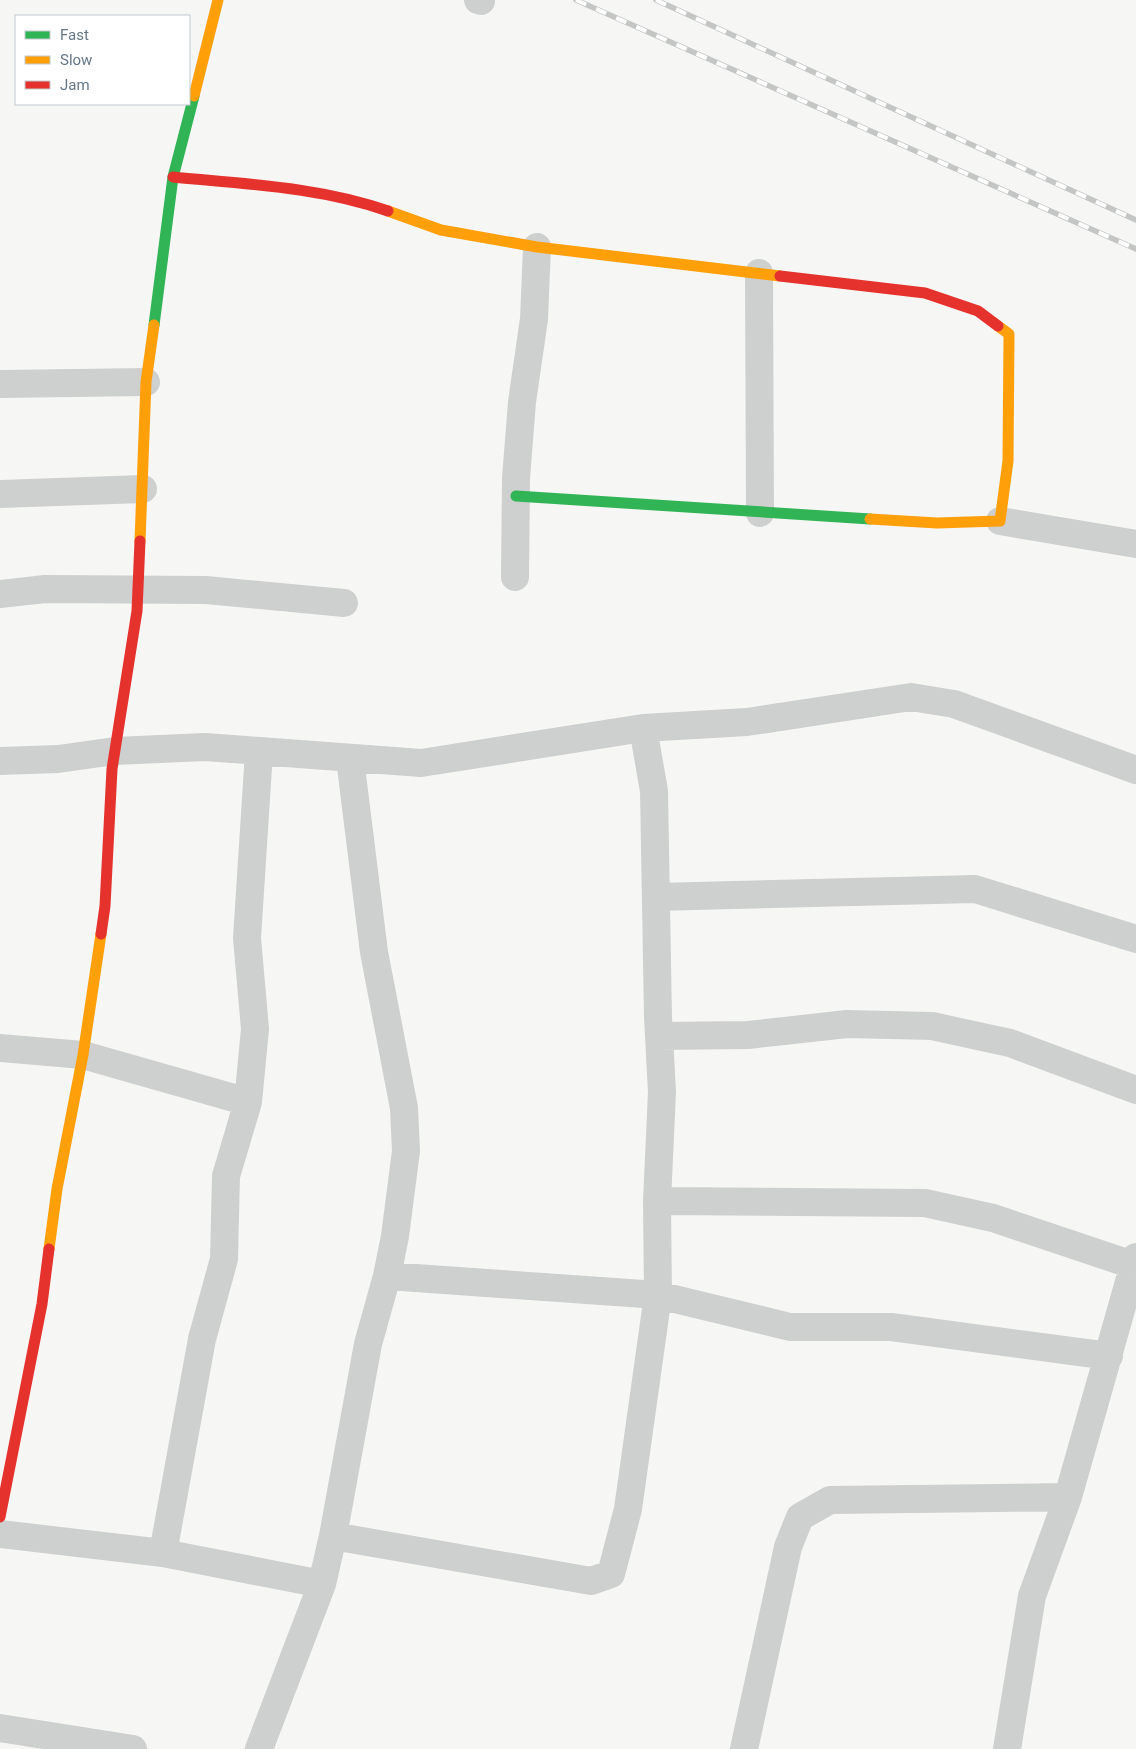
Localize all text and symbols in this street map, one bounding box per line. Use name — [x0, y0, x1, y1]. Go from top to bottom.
legend — [15, 15, 190, 105]
text: Fast — [60, 26, 89, 44]
text: Slow — [60, 51, 92, 69]
text: Jam — [60, 76, 90, 94]

